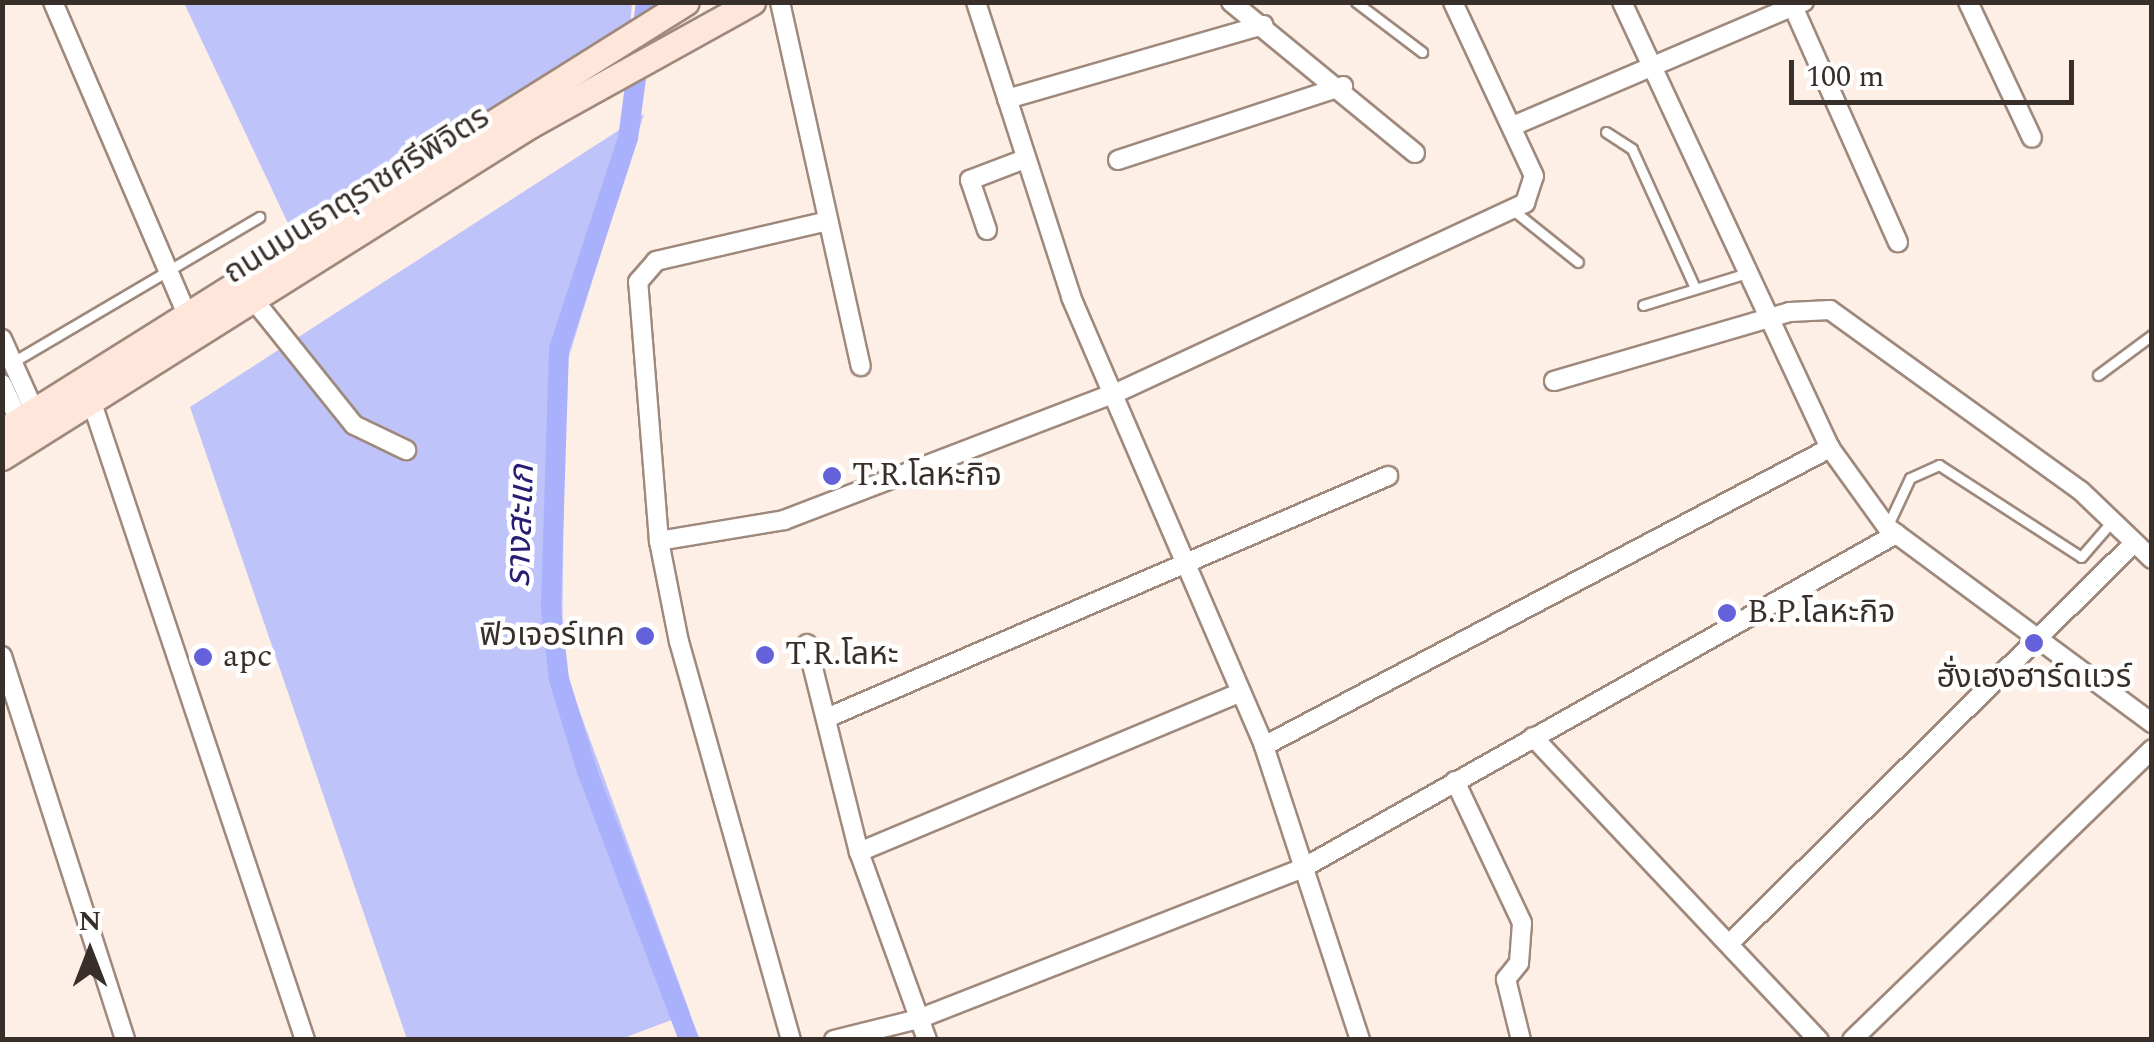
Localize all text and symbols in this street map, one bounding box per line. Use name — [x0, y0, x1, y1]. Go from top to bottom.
scale bar — [1794, 40, 2079, 102]
text: 100 m — [1806, 54, 1884, 100]
street label: ถนนมนธาตุราชศรีพิจิตร — [217, 99, 497, 293]
place label: T.R.โลหะกิจ — [852, 457, 1002, 495]
water label: รางสะแก — [498, 464, 544, 588]
marker: T.R.โลหะกิจ — [821, 465, 843, 487]
place label: B.P.โลหะกิจ — [1747, 594, 1895, 632]
marker: B.P.โลหะกิจ — [1716, 602, 1738, 624]
place label: ฟิวเจอร์เทค — [479, 617, 625, 655]
marker: ฟิวเจอร์เทค — [634, 625, 656, 647]
marker: ฮั่งเฮงฮาร์ดแวร์ — [2023, 632, 2045, 654]
place label: T.R.โลหะ — [785, 636, 899, 674]
place label: apc — [223, 638, 272, 676]
marker: T.R.โลหะ — [754, 644, 776, 666]
marker: apc — [192, 646, 214, 668]
place label: ฮั่งเฮงฮาร์ดแวร์ — [1937, 659, 2131, 697]
text: N — [79, 900, 101, 943]
north arrow — [40, 902, 140, 1002]

